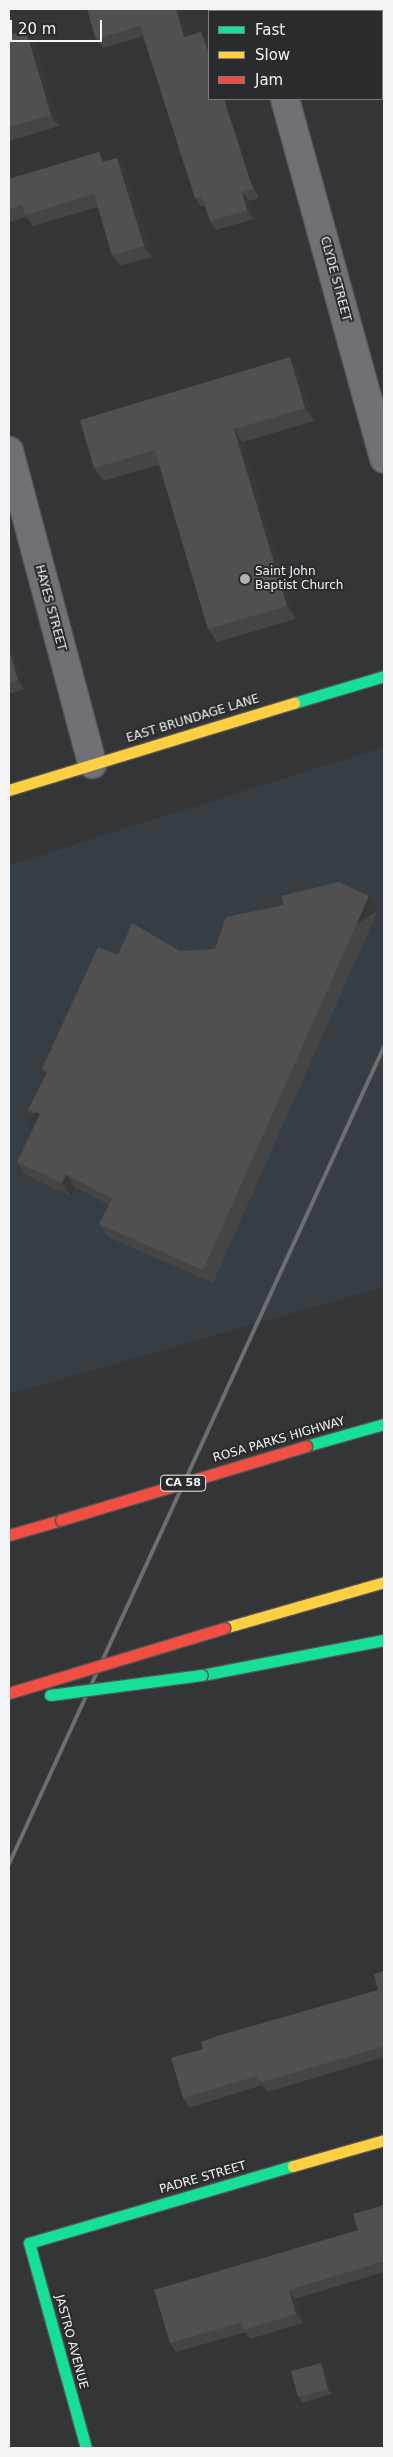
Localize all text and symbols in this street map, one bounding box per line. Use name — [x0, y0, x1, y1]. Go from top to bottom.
scale bar — [12, 10, 105, 42]
legend — [208, 10, 383, 100]
text: 20 m — [18, 20, 56, 38]
text: Fast — [255, 21, 285, 39]
text: Slow — [255, 46, 290, 64]
text: Jam — [255, 71, 283, 89]
street label: CLYDE STREET — [317, 235, 353, 323]
street label: HAYES STREET — [32, 563, 68, 653]
place label: Saint John Baptist Church — [255, 565, 343, 593]
marker: Saint John Baptist Church — [239, 573, 251, 585]
street label: EAST BRUNDAGE LANE — [125, 692, 261, 746]
street label: ROSA PARKS HIGHWAY — [211, 1414, 347, 1466]
road number: CA 58 — [159, 1475, 207, 1492]
street label: PADRE STREET — [158, 2159, 248, 2197]
street label: JASTRO AVENUE — [52, 2293, 90, 2391]

